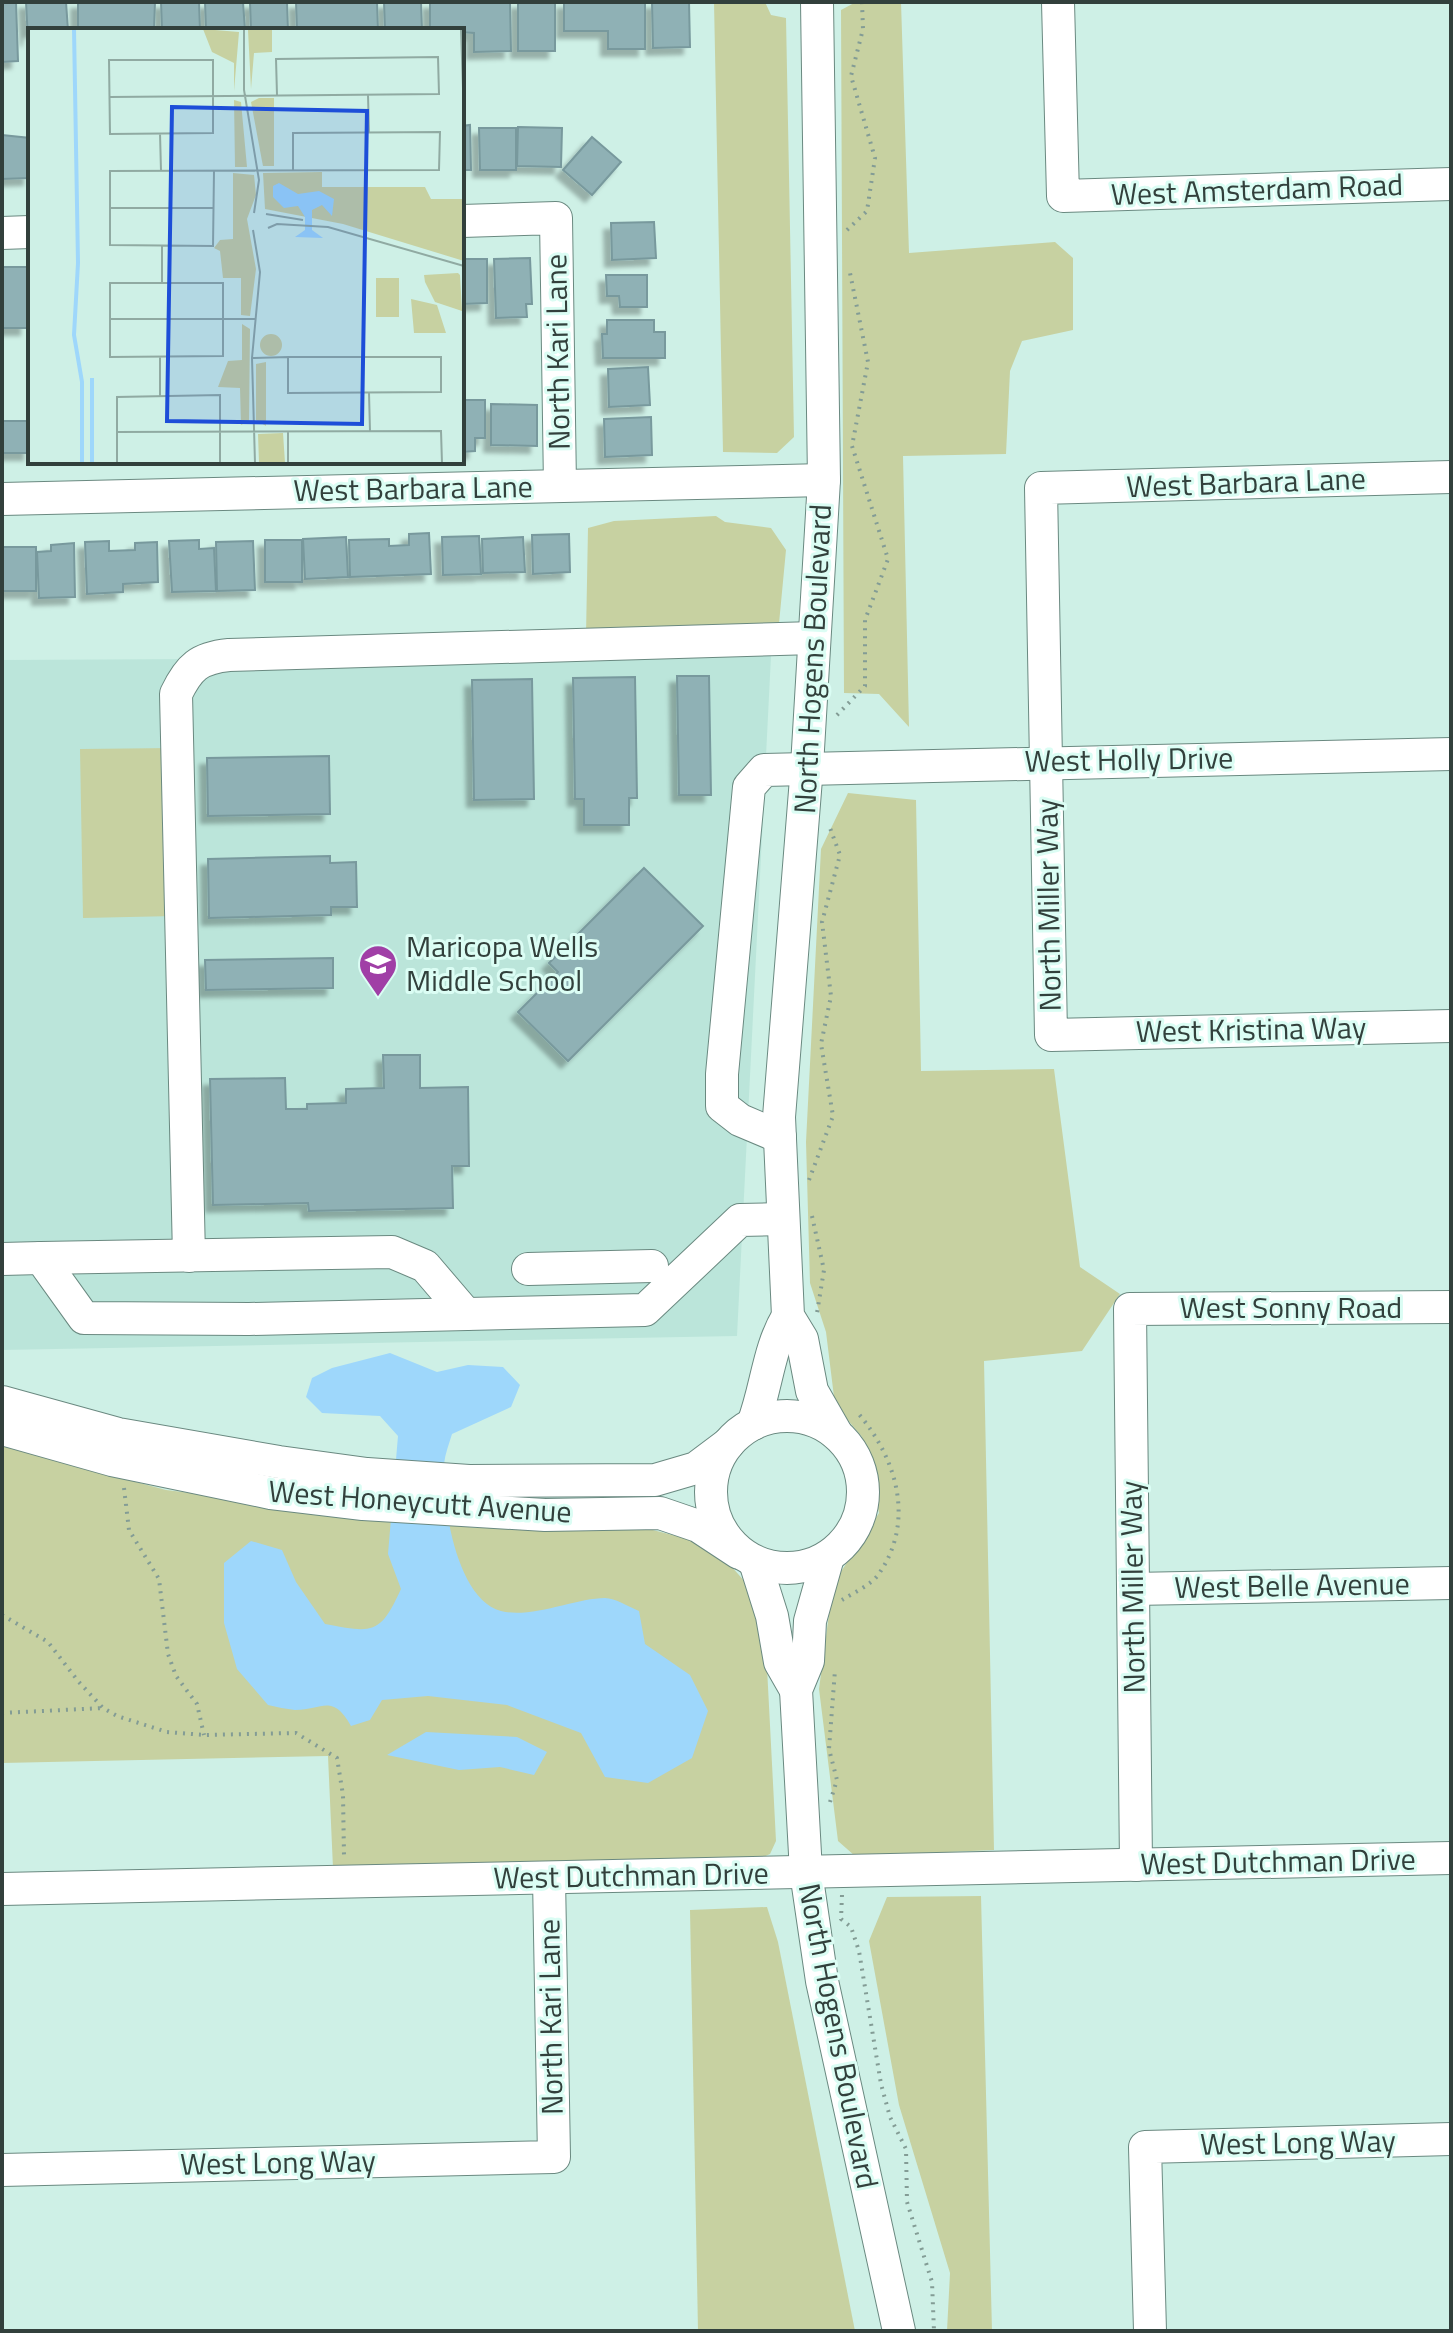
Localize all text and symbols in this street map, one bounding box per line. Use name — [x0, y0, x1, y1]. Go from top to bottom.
inset map — [28, 28, 464, 464]
street label: West Amsterdam Road — [1110, 161, 1404, 217]
street label: North Kari Lane — [532, 254, 582, 450]
street label: West Barbara Lane — [1125, 455, 1366, 509]
street label: West Barbara Lane — [293, 463, 533, 513]
street label: North Hogens Boulevard — [781, 503, 843, 815]
street label: West Holly Drive — [1024, 734, 1234, 784]
street label: North Miller Way — [1023, 798, 1073, 1012]
place label: Maricopa Wells Middle School — [406, 923, 598, 1003]
school or university icon: Maricopa Wells Middle School — [357, 943, 399, 998]
street label: West Kristina Way — [1135, 1004, 1367, 1054]
street label: West Sonny Road — [1180, 1284, 1402, 1330]
street label: West Honeycutt Avenue — [267, 1467, 573, 1535]
street label: North Miller Way — [1107, 1480, 1157, 1694]
street label: West Belle Avenue — [1174, 1560, 1410, 1610]
street label: West Dutchman Drive — [1140, 1836, 1416, 1886]
street label: West Dutchman Drive — [493, 1850, 769, 1900]
street label: North Hogens Boulevard — [787, 1879, 891, 2192]
street label: North Kari Lane — [525, 1919, 575, 2115]
street label: West Long Way — [1200, 2117, 1396, 2167]
street label: West Long Way — [180, 2137, 376, 2187]

